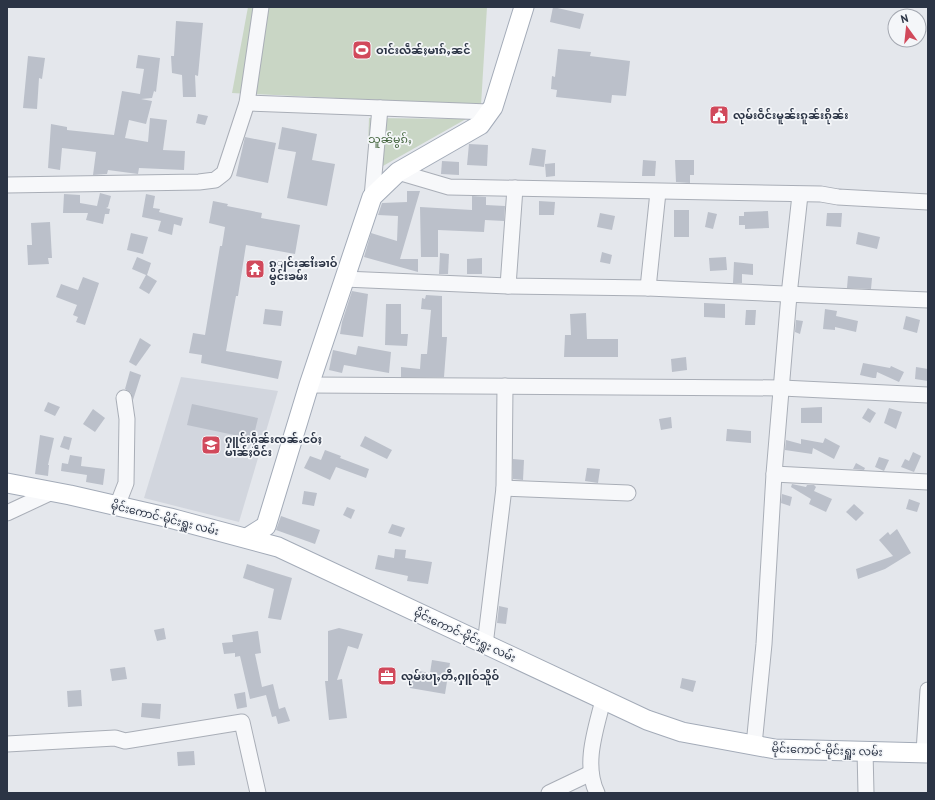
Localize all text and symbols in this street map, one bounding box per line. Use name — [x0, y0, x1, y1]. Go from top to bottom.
north arrow — [887, 8, 927, 48]
text: N — [899, 11, 910, 26]
sports icon: ဝၢင်းလဵၼ်ႈမၢၵ်ႇၼင် — [351, 39, 373, 61]
place label: ဝၢင်းလဵၼ်ႈမၢၵ်ႇၼင် — [376, 43, 470, 57]
public building icon: လုမ်းဝဵင်းမူၼ်းၵူၼ်းၵိုၼ်း — [708, 104, 730, 126]
place label: လုမ်းဝဵင်းမူၼ်းၵူၼ်းၵိုၼ်း — [733, 108, 848, 125]
park label: သူၼ်မွၵ်ႇ — [368, 132, 412, 148]
place label: ၵွျင်းၼၢႆးၶၢဝ် မွင်းၶမ်း — [269, 256, 338, 286]
temple icon: ၵွျင်းၼၢႆးၶၢဝ် မွင်းၶမ်း — [244, 258, 266, 280]
place label: ႁူင်းႁဵၼ်းၸၼ်ႉငဝ်ႈ မၢၼ်ႈဝဵင်း — [225, 432, 322, 459]
school or university icon: ႁူင်းႁဵၼ်းၸၼ်ႉငဝ်ႈ မၢၼ်ႈဝဵင်း — [200, 434, 222, 456]
street label: မိုင်းကောင်-မိုင်းရှူး လမ်း — [109, 498, 221, 540]
street label: မိုင်းကောင်-မိုင်းရှူး လမ်း — [411, 605, 518, 667]
office icon: လုမ်းပႃႇတီႇႁူဝ်သိူဝ် — [376, 665, 398, 687]
place label: လုမ်းပႃႇတီႇႁူဝ်သိူဝ် — [401, 669, 500, 686]
street label: မိုင်းကောင်-မိုင်းရှူး လမ်း — [771, 741, 883, 761]

